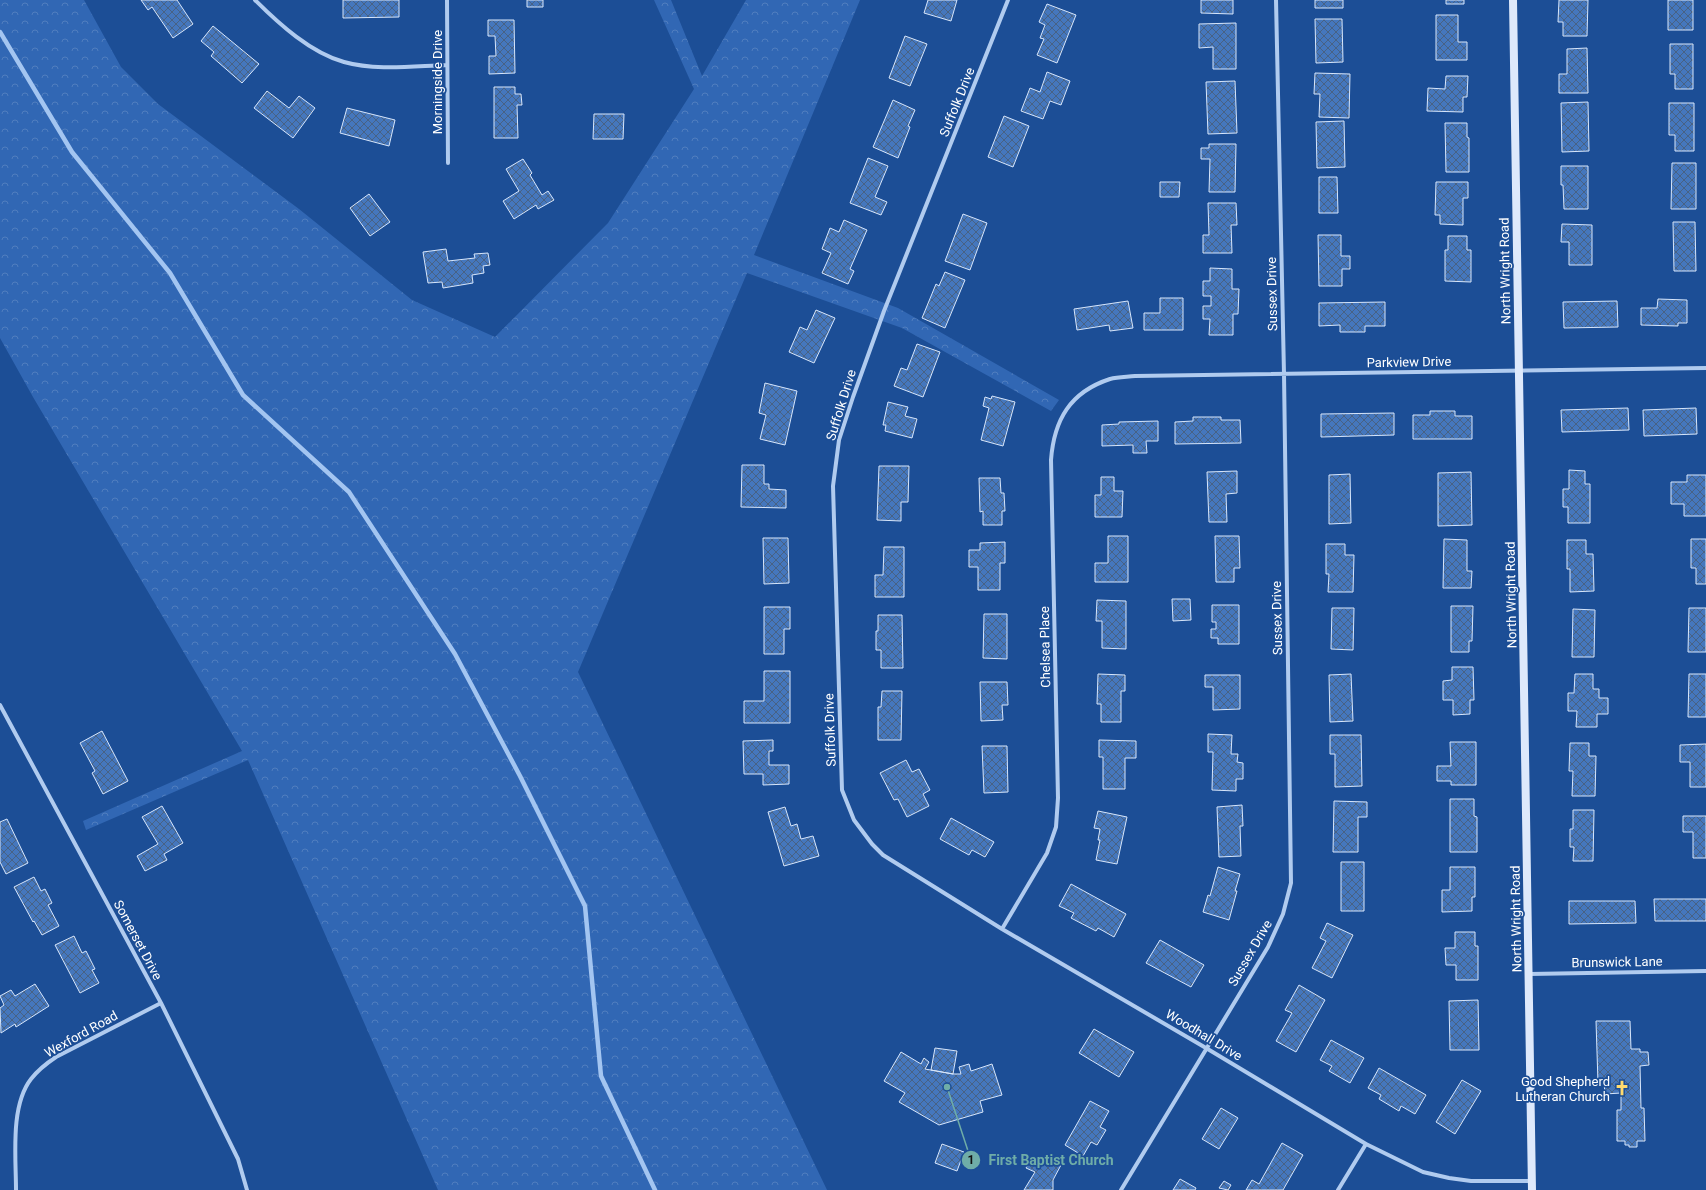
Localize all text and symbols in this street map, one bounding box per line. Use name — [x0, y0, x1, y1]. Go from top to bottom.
street label: Morningside Drive — [430, 30, 445, 134]
street label: Suffolk Drive — [936, 65, 978, 139]
street label: North Wright Road — [1497, 217, 1513, 325]
street label: Sussex Drive — [1264, 257, 1280, 331]
street label: Parkview Drive — [1367, 354, 1452, 370]
street label: Suffolk Drive — [823, 368, 859, 442]
street label: North Wright Road — [1503, 541, 1519, 649]
street label: Sussex Drive — [1269, 581, 1285, 655]
street label: Chelsea Place — [1037, 606, 1053, 688]
street label: Suffolk Drive — [821, 693, 839, 767]
street label: North Wright Road — [1508, 865, 1524, 973]
street label: Somerset Drive — [111, 898, 165, 983]
street label: Sussex Drive — [1225, 917, 1275, 989]
street label: Brunswick Lane — [1571, 954, 1663, 970]
street label: Woodhall Drive — [1163, 1006, 1245, 1064]
street label: Wexford Road — [42, 1008, 120, 1060]
place label: Good Shepherd Lutheran Church — [1515, 1074, 1610, 1104]
church icon: Good Shepherd Lutheran Church — [1613, 1079, 1631, 1097]
callout: First Baptist Church — [961, 1147, 1122, 1173]
text: First Baptist Church — [988, 1152, 1114, 1168]
text: 1 — [968, 1153, 974, 1167]

